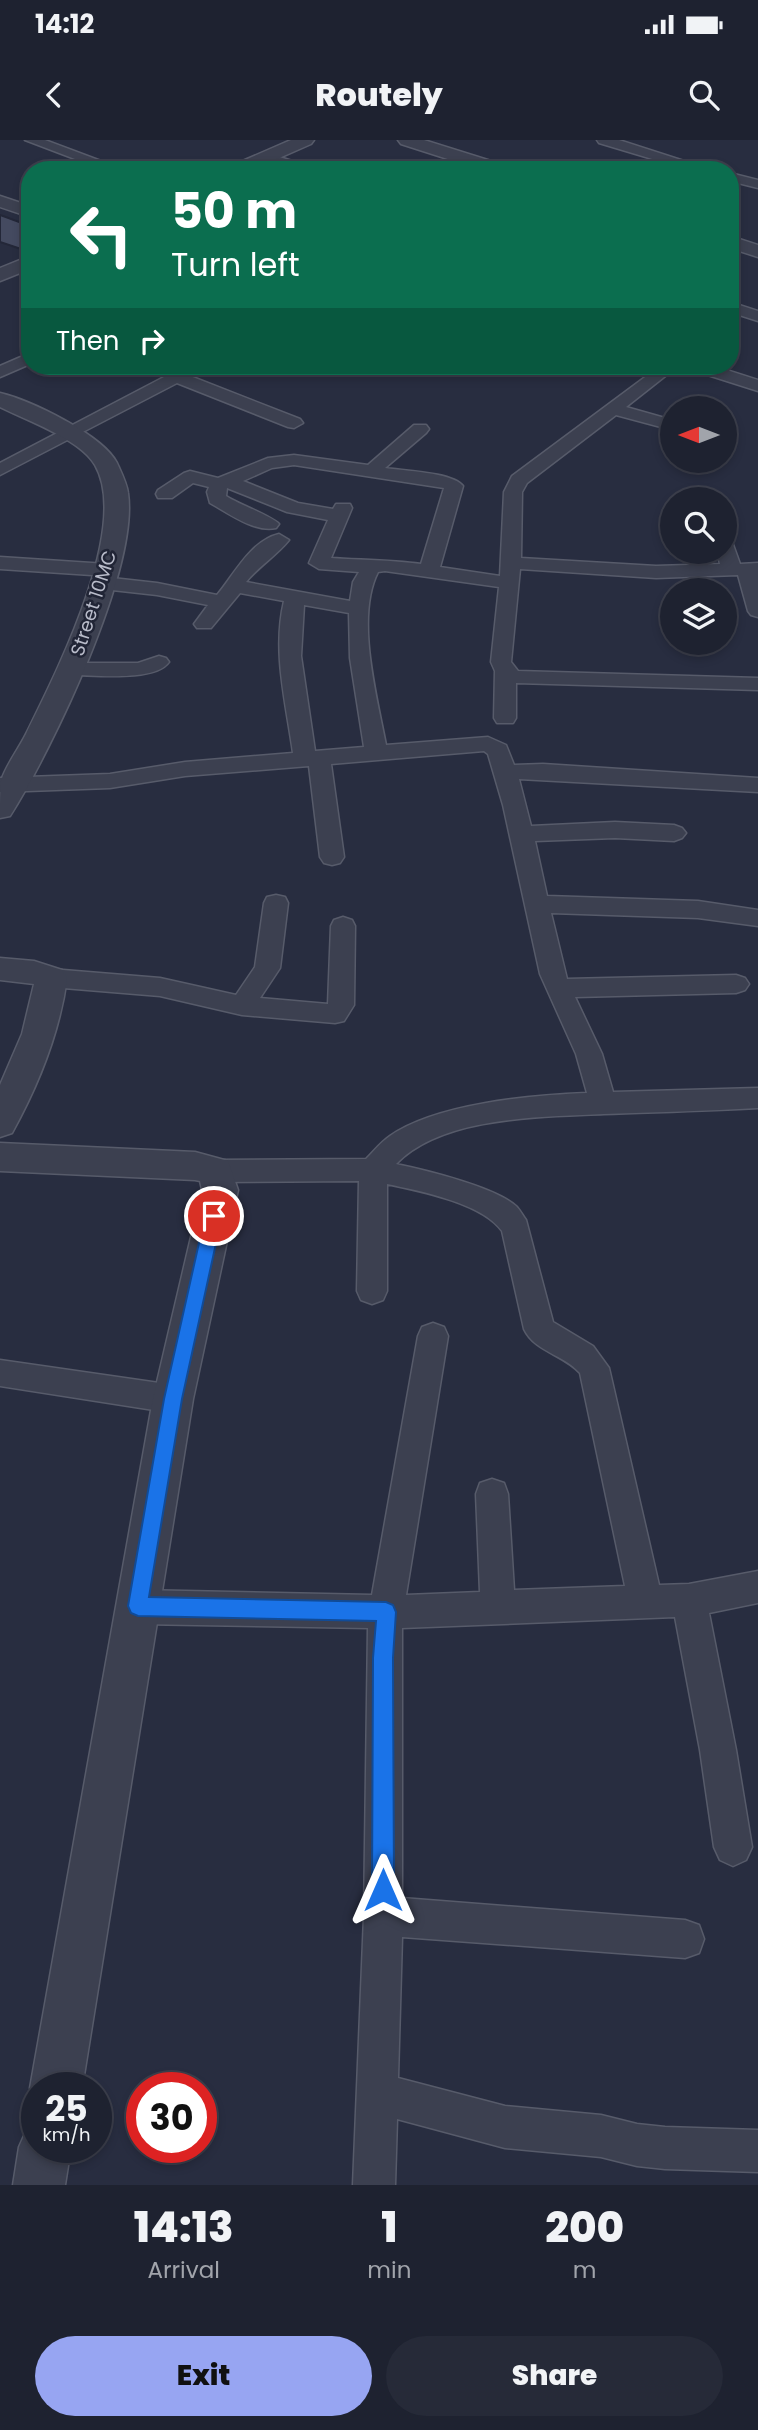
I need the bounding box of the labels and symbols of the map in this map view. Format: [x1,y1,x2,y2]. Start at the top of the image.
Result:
north arrow [660,396,737,472]
street label: Street 10MC [64,547,123,660]
pin [184,1186,244,1246]
position arrow [346,1853,420,1927]
speed limit sign: 30 [126,2072,217,2163]

